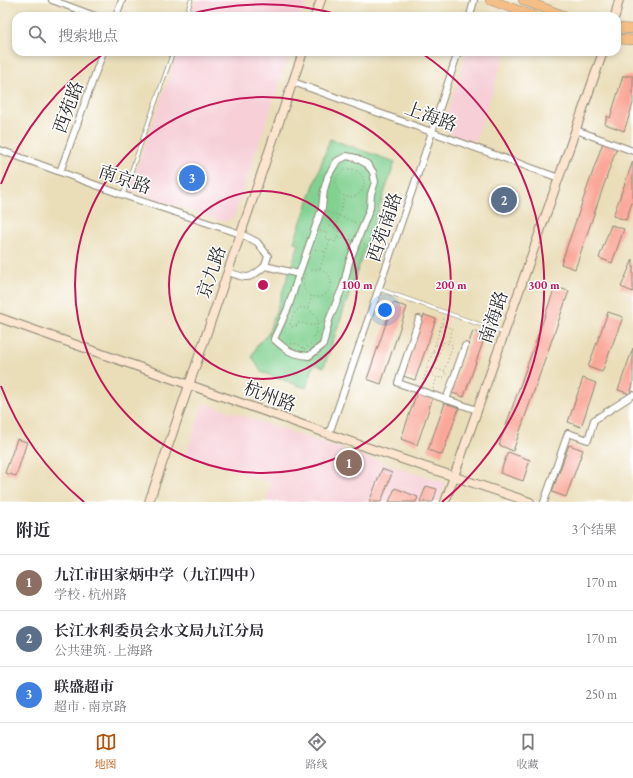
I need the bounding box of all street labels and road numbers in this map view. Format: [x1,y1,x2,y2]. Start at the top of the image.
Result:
street label: 西苑路 [48,78,88,136]
street label: 上海路 [402,96,460,136]
street label: 南京路 [96,159,154,199]
street label: 西苑南路 [361,189,407,265]
street label: 京九路 [191,243,231,301]
street label: 南海路 [473,288,513,346]
street label: 杭州路 [241,376,299,416]

